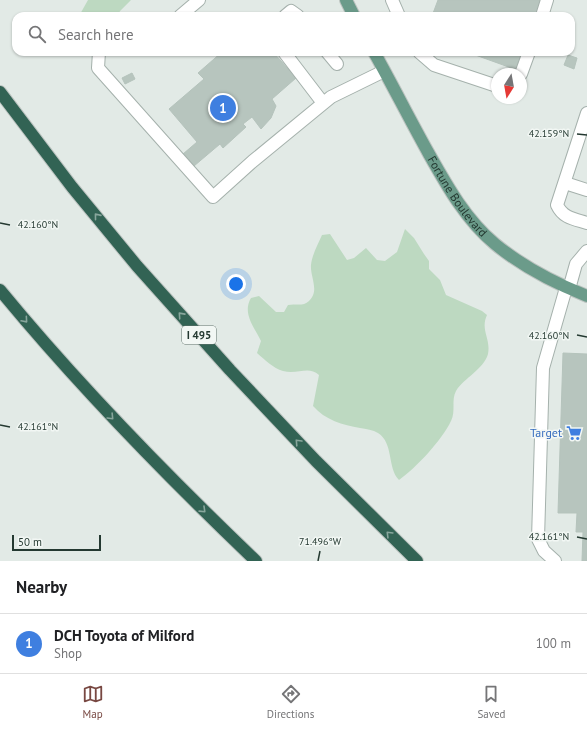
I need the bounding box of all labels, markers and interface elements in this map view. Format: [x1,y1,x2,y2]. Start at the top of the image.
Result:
search box [12,12,575,56]
icon: search [26,23,48,45]
text: Search here [58,25,134,44]
north arrow [491,68,527,104]
pin: 1 [210,93,236,123]
text: 42.159°N [529,127,569,140]
street label: Fortune Boulevard [425,153,491,240]
one-way arrow [94,214,101,221]
text: 42.160°N [18,218,58,231]
your location [226,274,246,294]
one-way arrow [179,312,186,320]
one-way arrow [20,315,27,322]
road number: I 495 [182,326,216,344]
text: 42.160°N [529,329,569,342]
one-way arrow [106,412,114,420]
text: 42.161°N [18,420,58,433]
supermarket icon: Target [565,424,583,442]
place label: Target [530,425,562,440]
one-way arrow [295,439,302,447]
one-way arrow [198,505,205,512]
text: 42.161°N [529,530,569,543]
one-way arrow [386,531,394,539]
scale bar [12,533,101,552]
text: 50 m [18,535,42,549]
text: 71.496°W [299,535,342,548]
text: Nearby [16,576,67,598]
text: DCH Toyota of Milford [54,626,194,645]
text: 1 [25,635,33,652]
text: 100 m [536,635,571,652]
text: Shop [54,645,82,662]
tab: Map [82,683,104,721]
tab: Directions [267,683,314,721]
tab: Saved [477,683,505,721]

